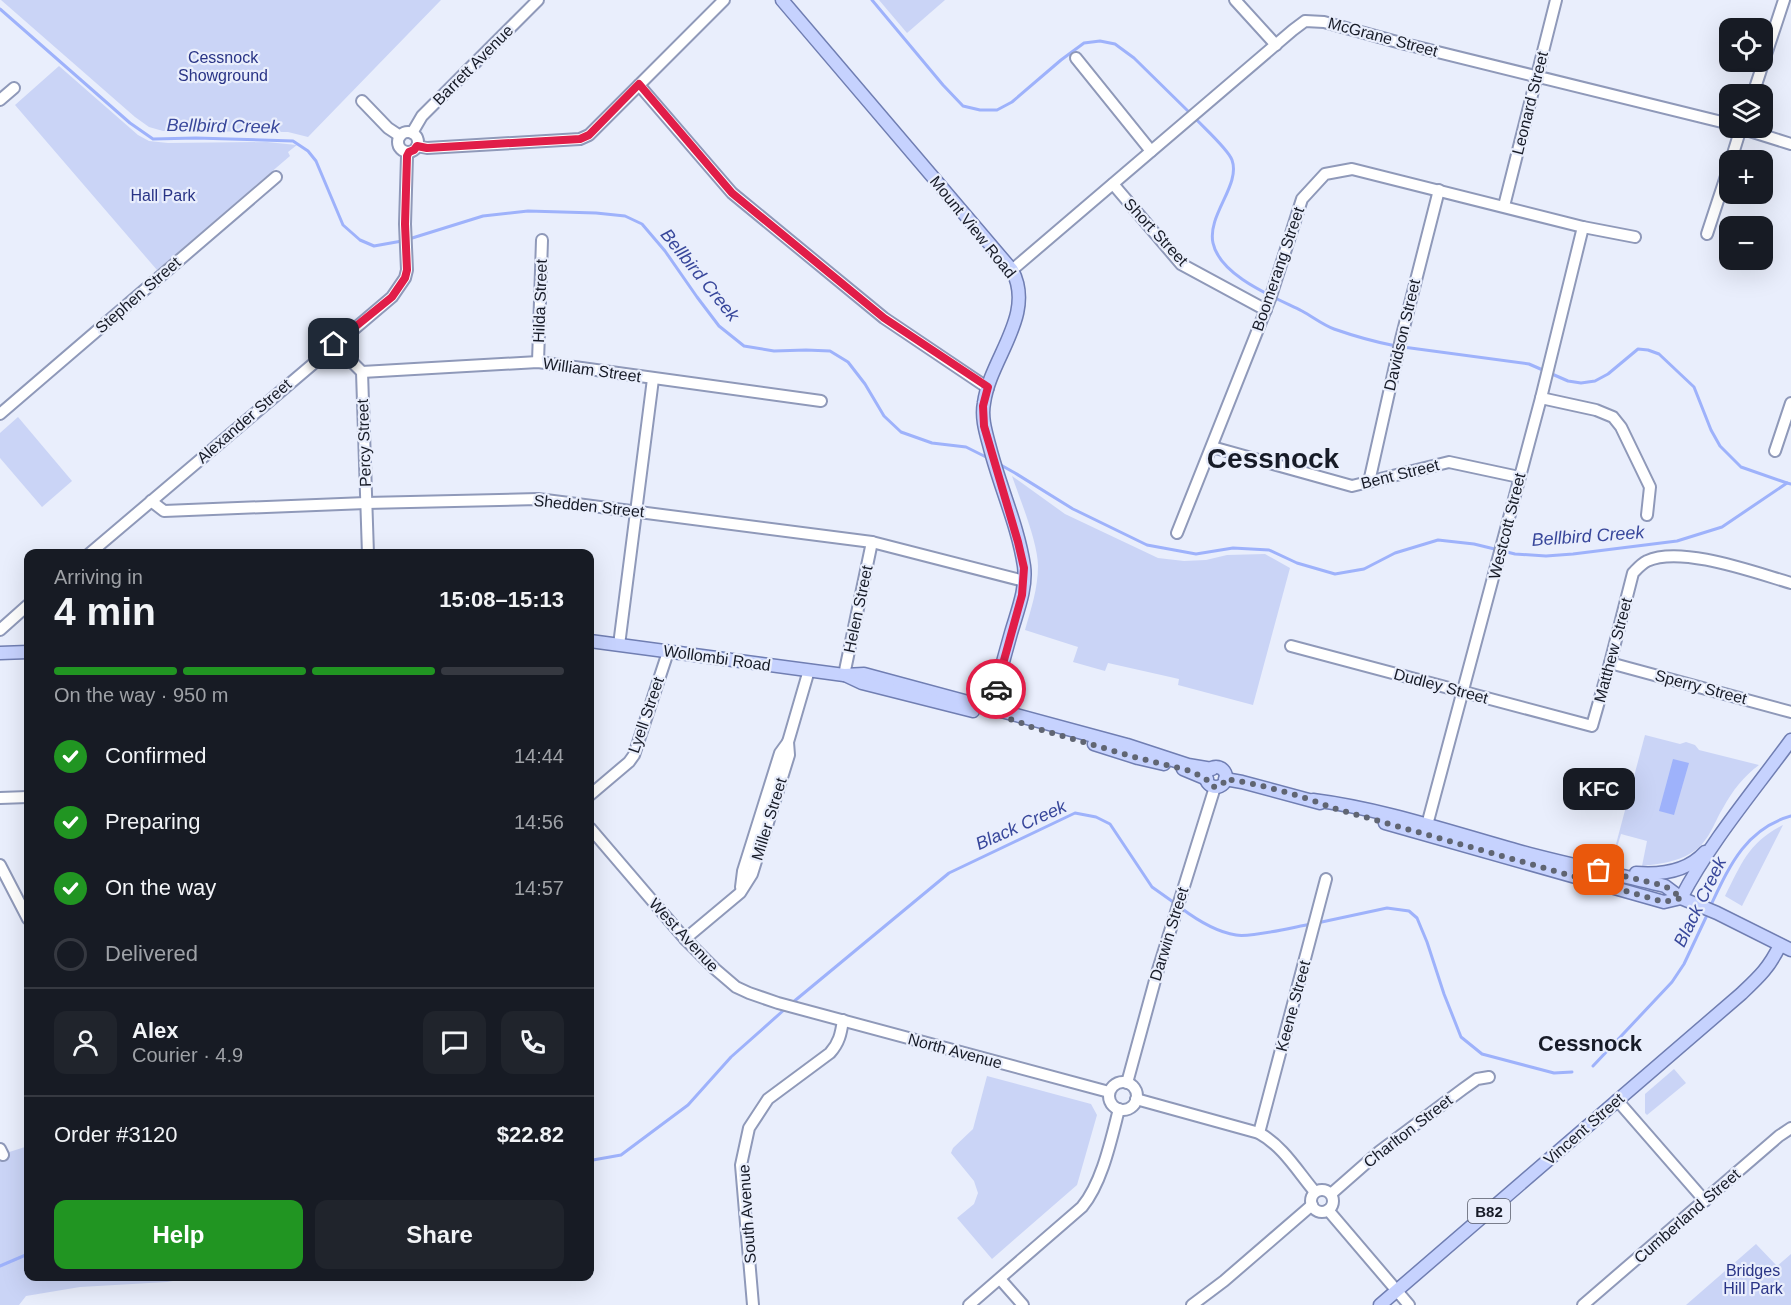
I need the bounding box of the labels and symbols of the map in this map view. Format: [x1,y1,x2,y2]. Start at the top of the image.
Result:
street label: McGrane Street [1326,14,1440,60]
street label: Barrett Avenue [430,22,516,108]
park label: Cessnock Showground [178,49,268,84]
street label: Leonard Street [1509,49,1551,156]
water label: Bellbird Creek [166,115,281,137]
street label: Mount View Road [927,173,1019,281]
park label: Hall Park [131,187,196,204]
street label: Short Street [1121,195,1192,269]
street label: Boomerang Street [1249,204,1307,333]
water label: Bellbird Creek [657,225,744,326]
street label: Stephen Street [92,253,184,336]
street label: Hilda Street [530,258,550,343]
street label: Davidson Street [1381,277,1423,392]
pin [308,318,359,369]
street label: William Street [542,355,643,385]
street label: Alexander Street [193,375,295,467]
street label: Percy Street [354,398,374,487]
district label: Cessnock [1207,443,1340,474]
street label: Bent Street [1359,456,1441,492]
street label: Westcott Street [1486,470,1529,581]
street label: Shedden Street [533,492,646,520]
water label: Bellbird Creek [1531,522,1646,550]
street label: Helen Street [840,563,876,654]
street label: Matthew Street [1591,595,1635,704]
street label: Wollombi Road [662,642,772,674]
courier [966,659,1026,719]
street label: Dudley Street [1392,665,1491,707]
street label: Sperry Street [1653,667,1749,708]
street label: Lyell Street [625,674,667,755]
callout: KFC [1563,768,1635,810]
street label: Miller Street [748,775,790,862]
water label: Black Creek [973,796,1070,854]
pin [1573,844,1624,895]
water label: Black Creek [1670,853,1731,950]
street label: Darwin Street [1147,885,1191,983]
street label: West Avenue [646,895,722,975]
street label: Keene Street [1273,958,1313,1053]
street label: North Avenue [906,1030,1004,1072]
district label: Cessnock [1538,1031,1643,1056]
street label: Vincent Street [1541,1089,1628,1168]
street label: Charlton Street [1360,1091,1456,1171]
street label: South Avenue [735,1164,759,1264]
street label: Cumberland Street [1631,1165,1744,1266]
road number: B82 [1468,1199,1510,1223]
park label: Bridges Hill Park [1723,1262,1784,1297]

